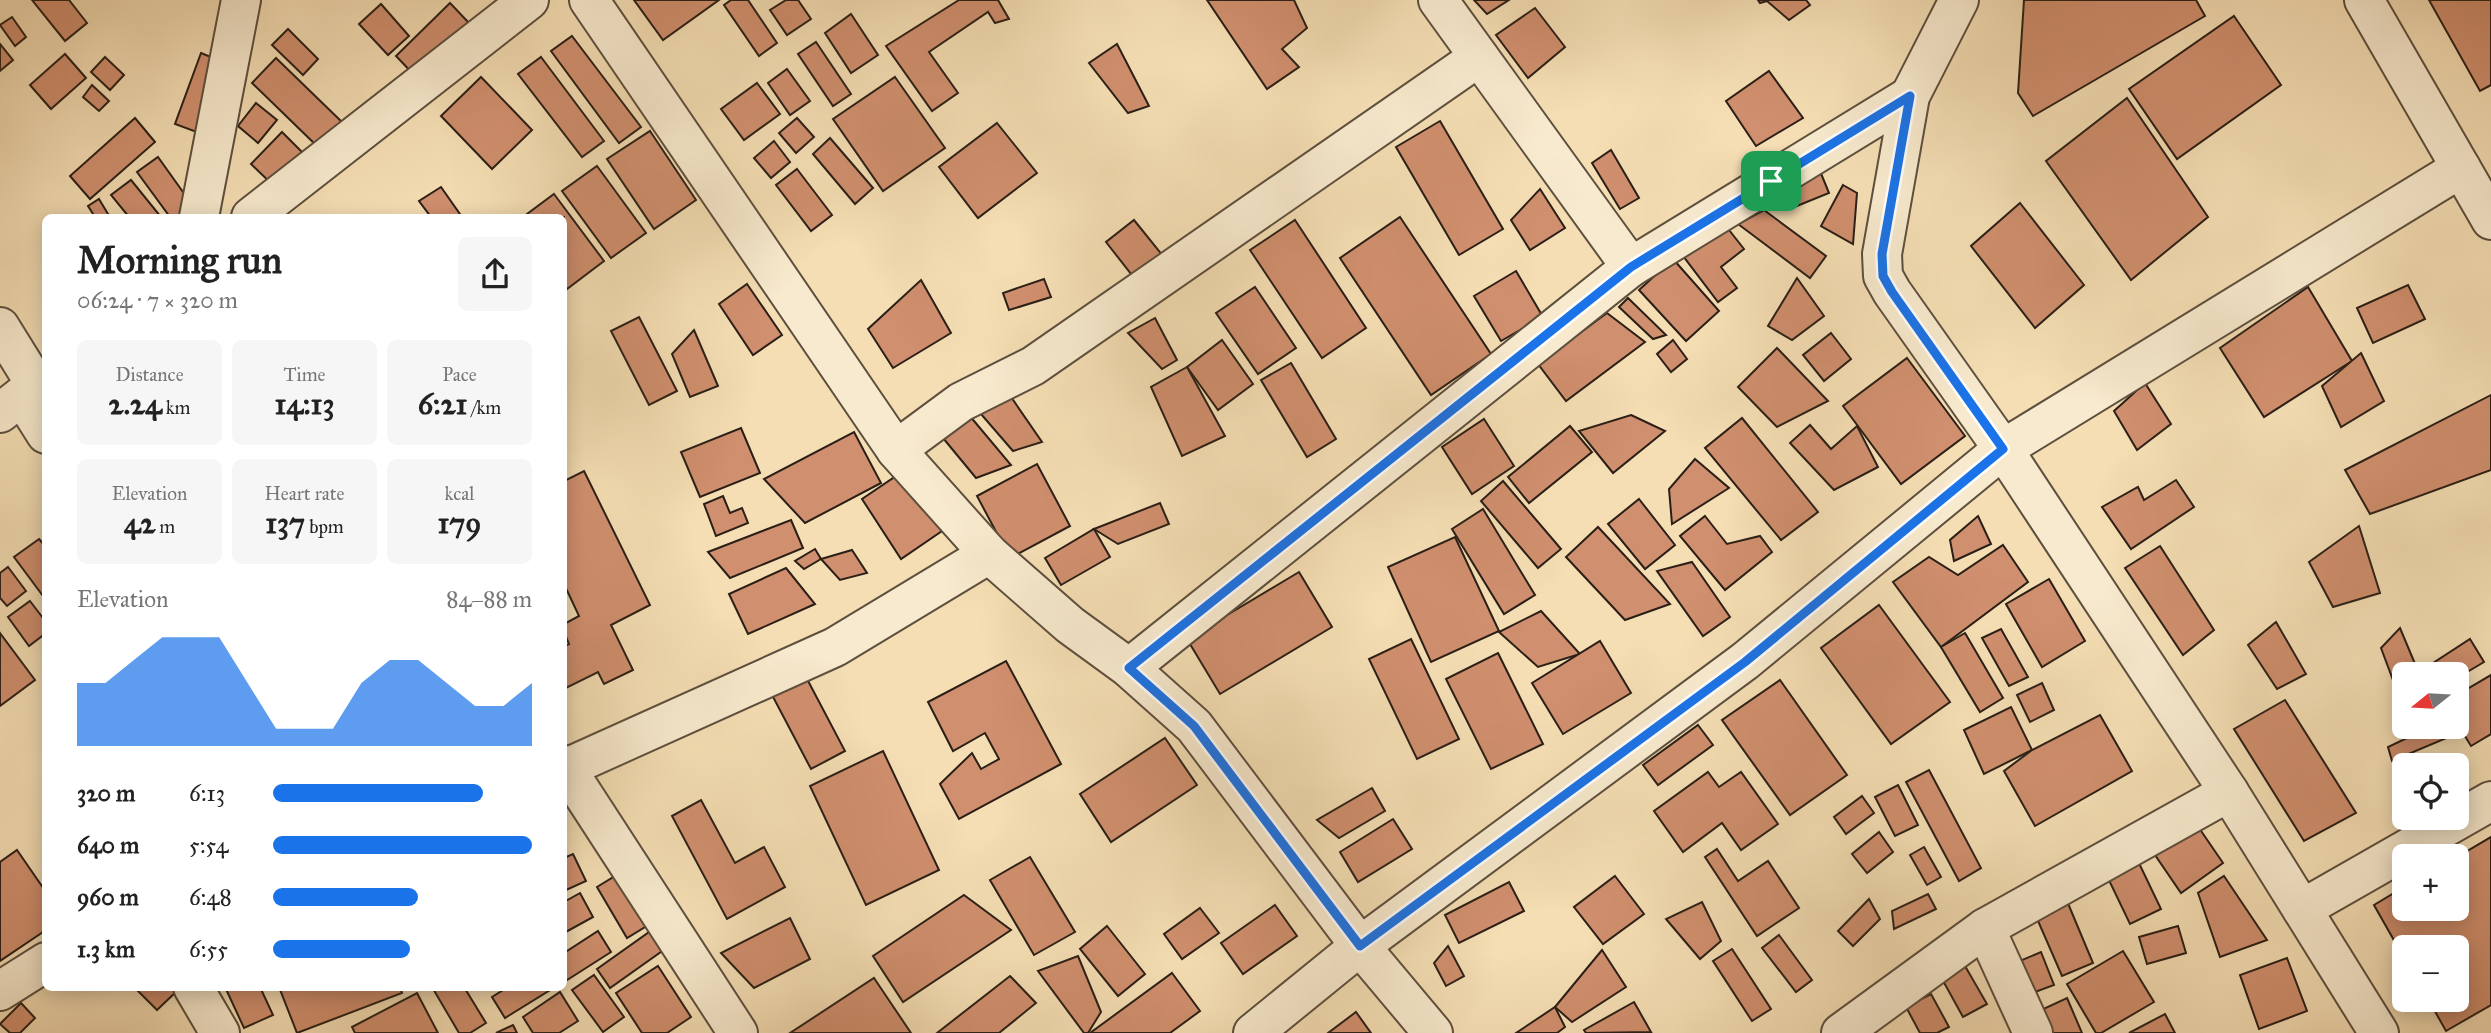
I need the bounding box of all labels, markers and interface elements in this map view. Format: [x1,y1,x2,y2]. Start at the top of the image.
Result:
pin [1741,151,1801,211]
icon: arrive [1752,162,1790,200]
text: Morning run [77,237,282,283]
button: share [458,237,532,311]
text: 06:24 · 7 × 320 m [77,286,238,314]
text: Distance [115,363,184,386]
text: Time [283,363,326,386]
text: Pace [442,363,477,386]
text: 2.24 [108,386,162,422]
text: 14:13 [275,386,334,422]
text: 6:21 [418,386,467,422]
text: km [162,396,191,419]
text: /km [467,396,501,419]
text: Elevation [112,482,187,505]
text: Heart rate [265,482,344,505]
text: kcal [445,482,474,505]
text: 42 [124,505,155,541]
text: 137 [265,505,305,541]
text: 179 [438,505,481,541]
text: m [155,515,175,538]
text: bpm [305,515,344,538]
text: Elevation [77,585,168,613]
text: 84–88 m [446,585,532,613]
north arrow [2392,662,2469,738]
map controls [2392,662,2469,1012]
button: locate [2392,753,2469,830]
text: 320 m [77,779,135,807]
text: 6:13 [189,779,225,807]
text: 640 m [77,831,139,859]
text: 5:54 [189,831,228,859]
button: + [2392,844,2469,921]
text: 960 m [77,883,139,911]
text: 6:48 [189,883,232,911]
text: 1.3 km [77,935,135,963]
text: 6:55 [189,935,228,963]
button: − [2392,935,2469,1012]

